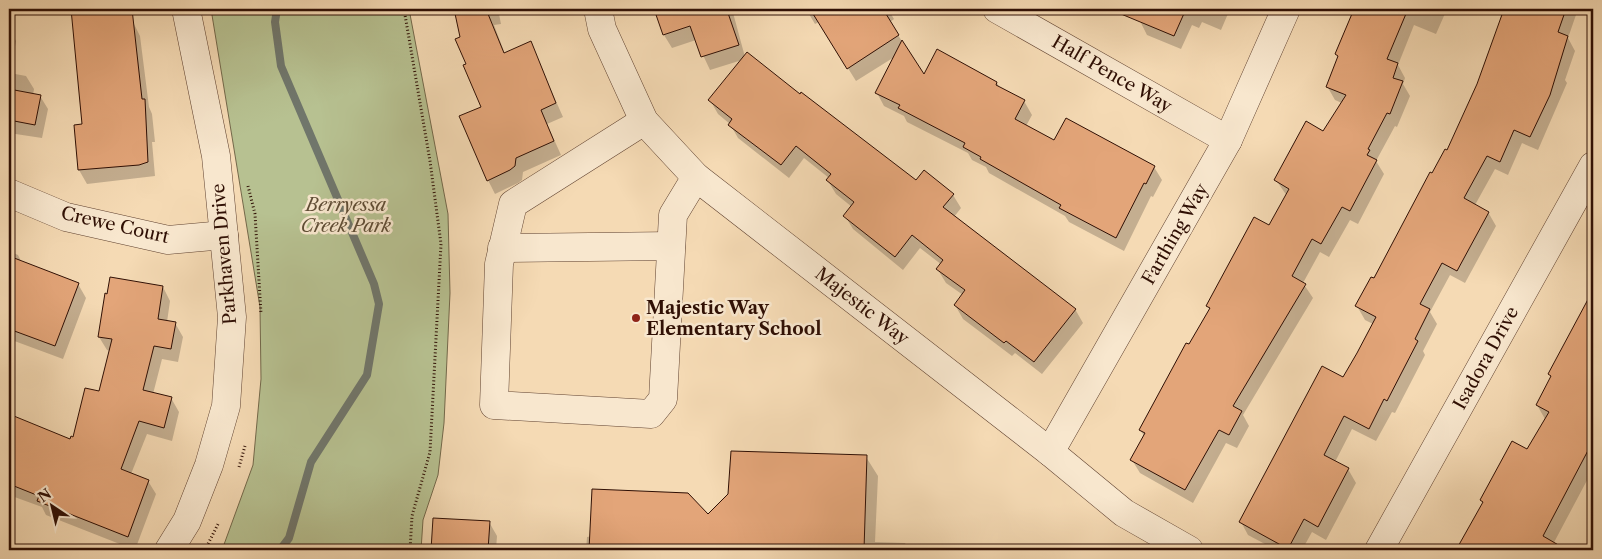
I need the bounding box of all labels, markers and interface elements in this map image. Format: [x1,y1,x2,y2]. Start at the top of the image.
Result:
street label: Half Pence Way [1048,31,1177,118]
street label: Farthing Way [1137,179,1213,289]
street label: Parkhaven Drive [207,183,241,325]
park label: Berryessa Creek Park [301,194,392,237]
street label: Crewe Court [59,202,172,248]
street label: Majestic Way [811,263,914,350]
place label: Majestic Way Elementary School [646,297,822,340]
street label: Isadora Drive [1449,303,1523,413]
marker: Majestic Way Elementary School [630,312,642,324]
north arrow [28,482,78,532]
text: N [34,484,55,506]

